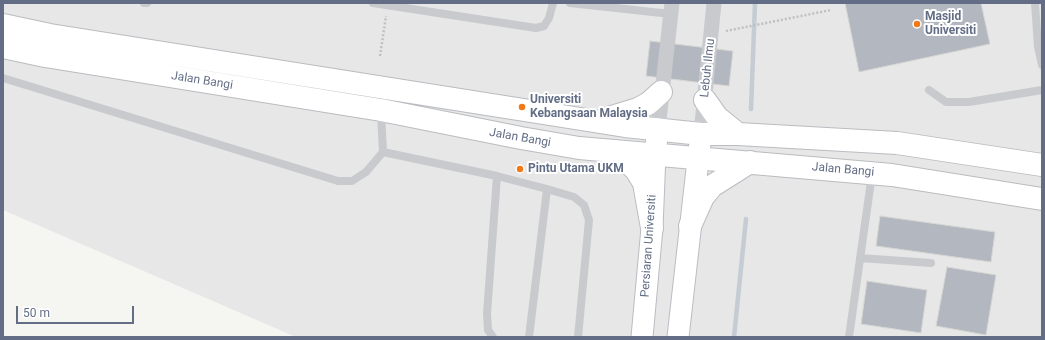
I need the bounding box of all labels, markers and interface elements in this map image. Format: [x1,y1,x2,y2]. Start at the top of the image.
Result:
place label: Masjid Universiti [925,10,976,38]
marker: Masjid Universiti [912,19,922,29]
street label: Lebuh Ilmu [698,38,718,98]
street label: Jalan Bangi [170,69,234,93]
place label: Universiti Kebangsaan Malaysia [530,93,648,121]
marker: Universiti Kebangsaan Malaysia [517,102,527,112]
street label: Jalan Bangi [488,125,552,151]
street label: Jalan Bangi [811,160,875,180]
place label: Pintu Utama UKM [528,162,624,176]
marker: Pintu Utama UKM [515,164,525,174]
street label: Persiaran Universiti [638,194,660,298]
scale bar [18,298,136,324]
text: 50 m [23,306,50,320]

